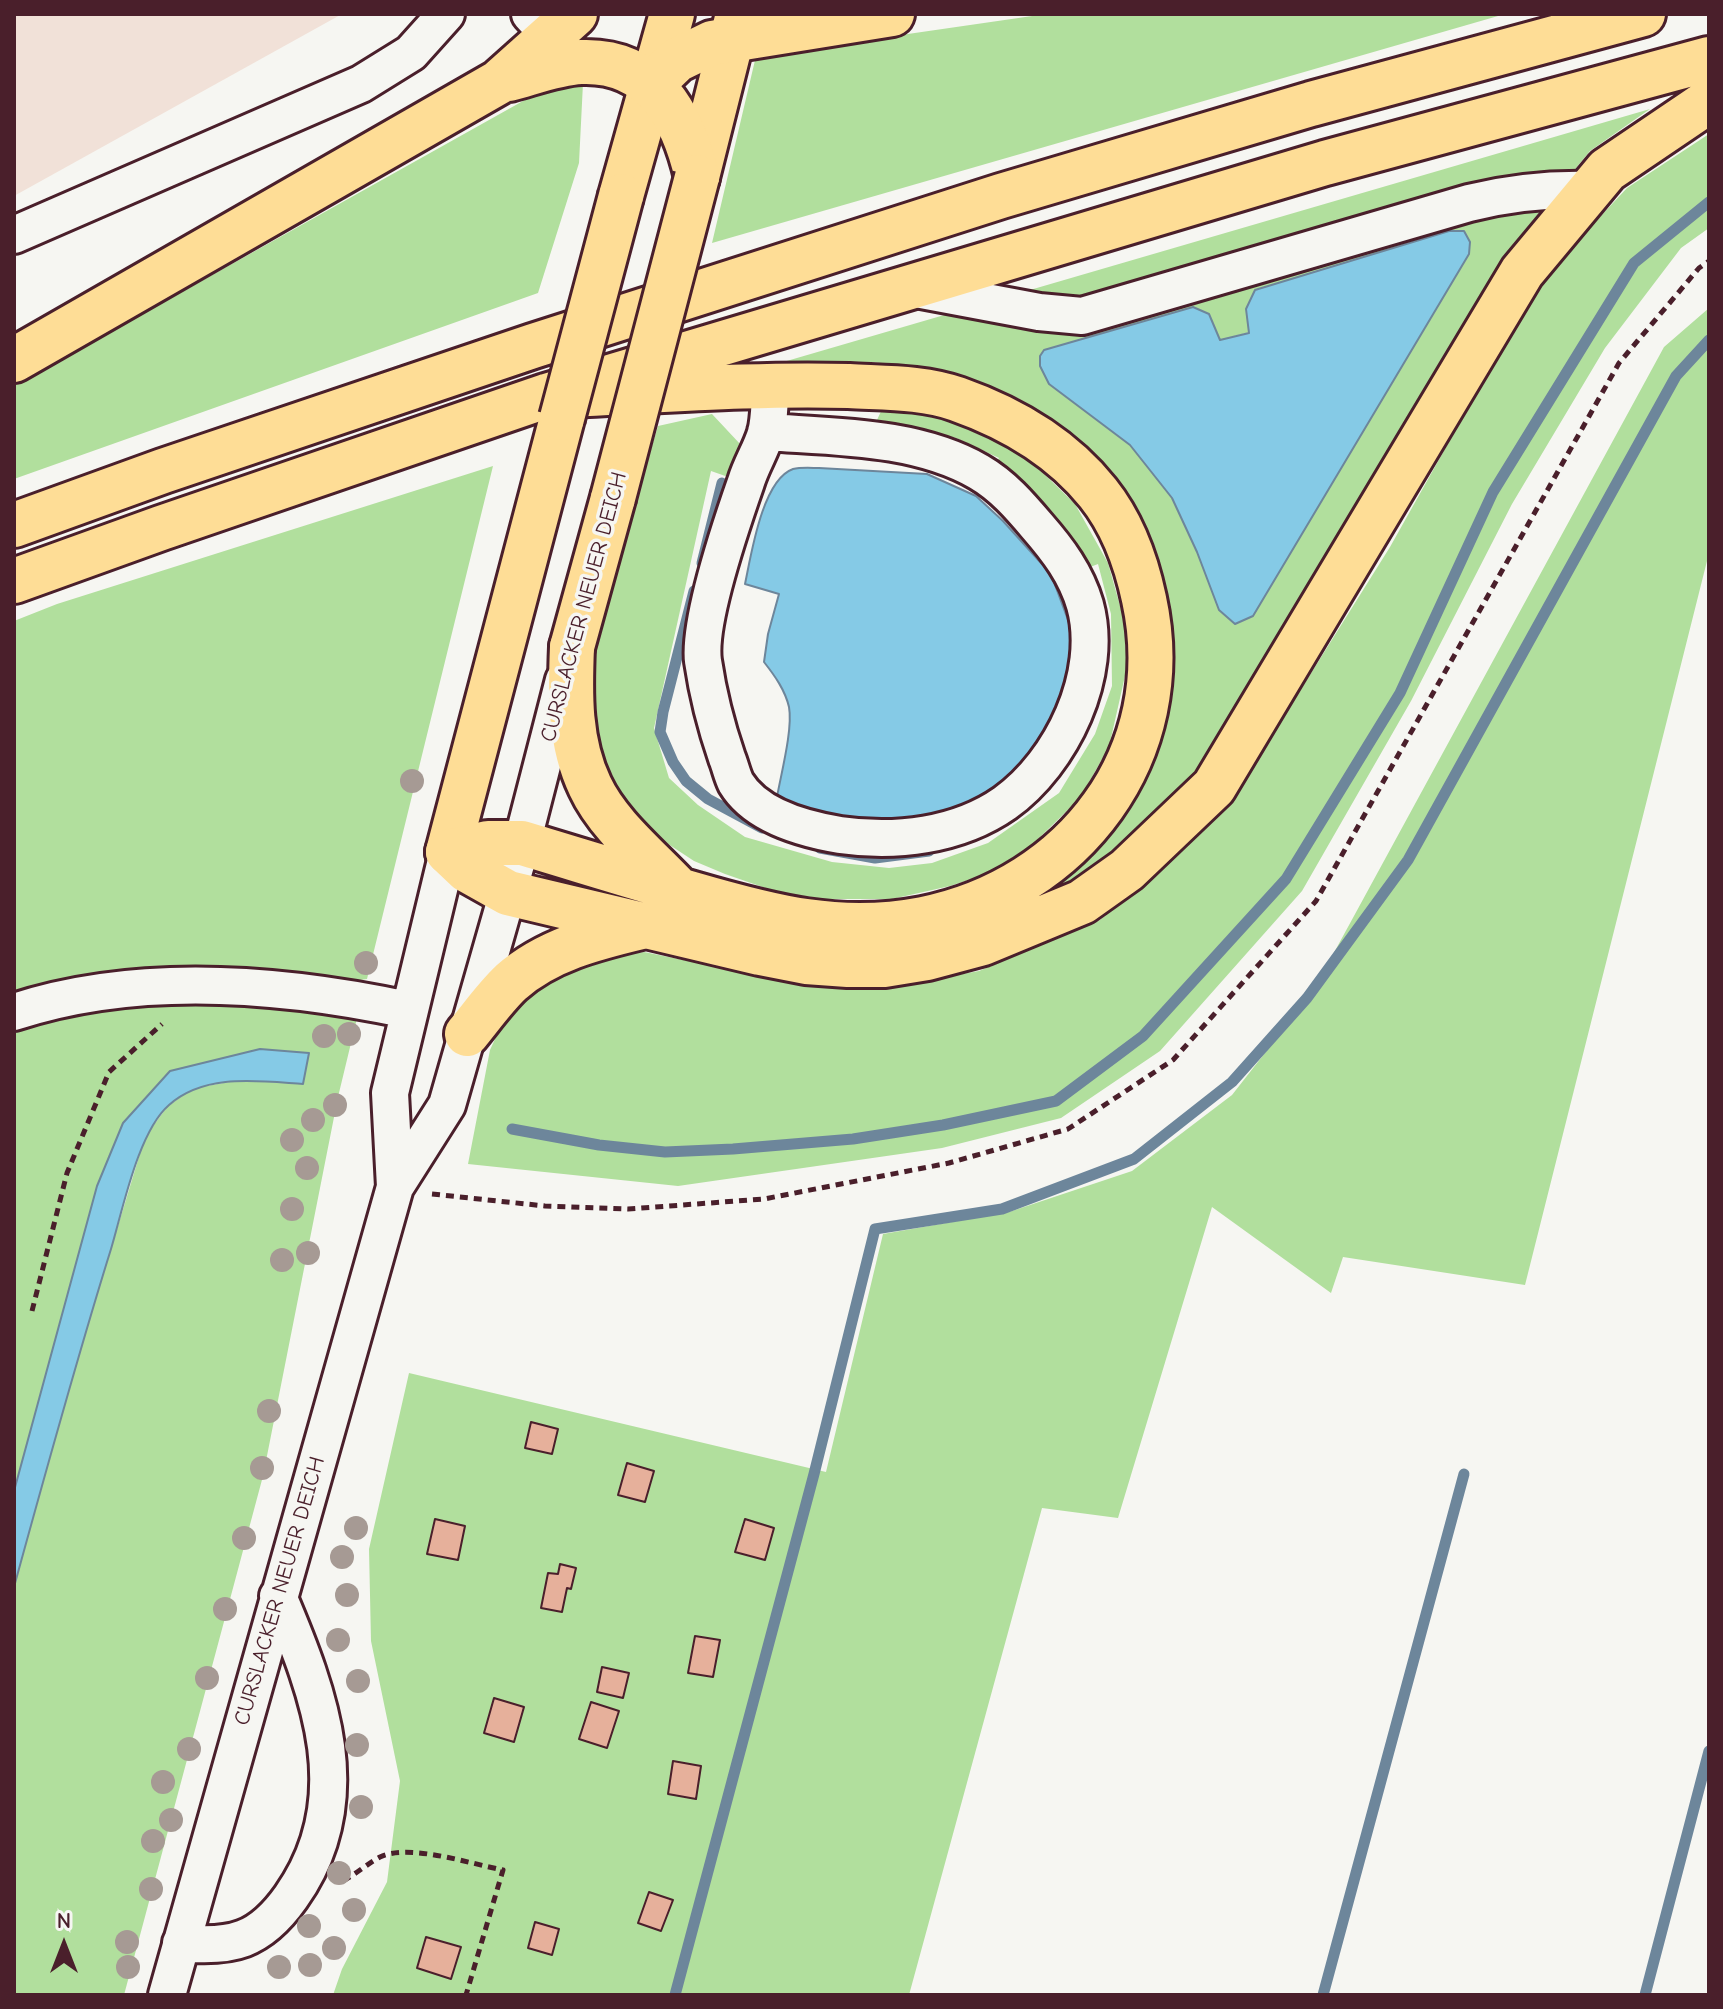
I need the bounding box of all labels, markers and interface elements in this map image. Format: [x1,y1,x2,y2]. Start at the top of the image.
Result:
street label: CURSLACKER NEUER DEICH [535,469,633,745]
street label: CURSLACKER NEUER DEICH [229,1454,331,1728]
north arrow [24,1905,104,1985]
text: N [57,1908,71,1934]

